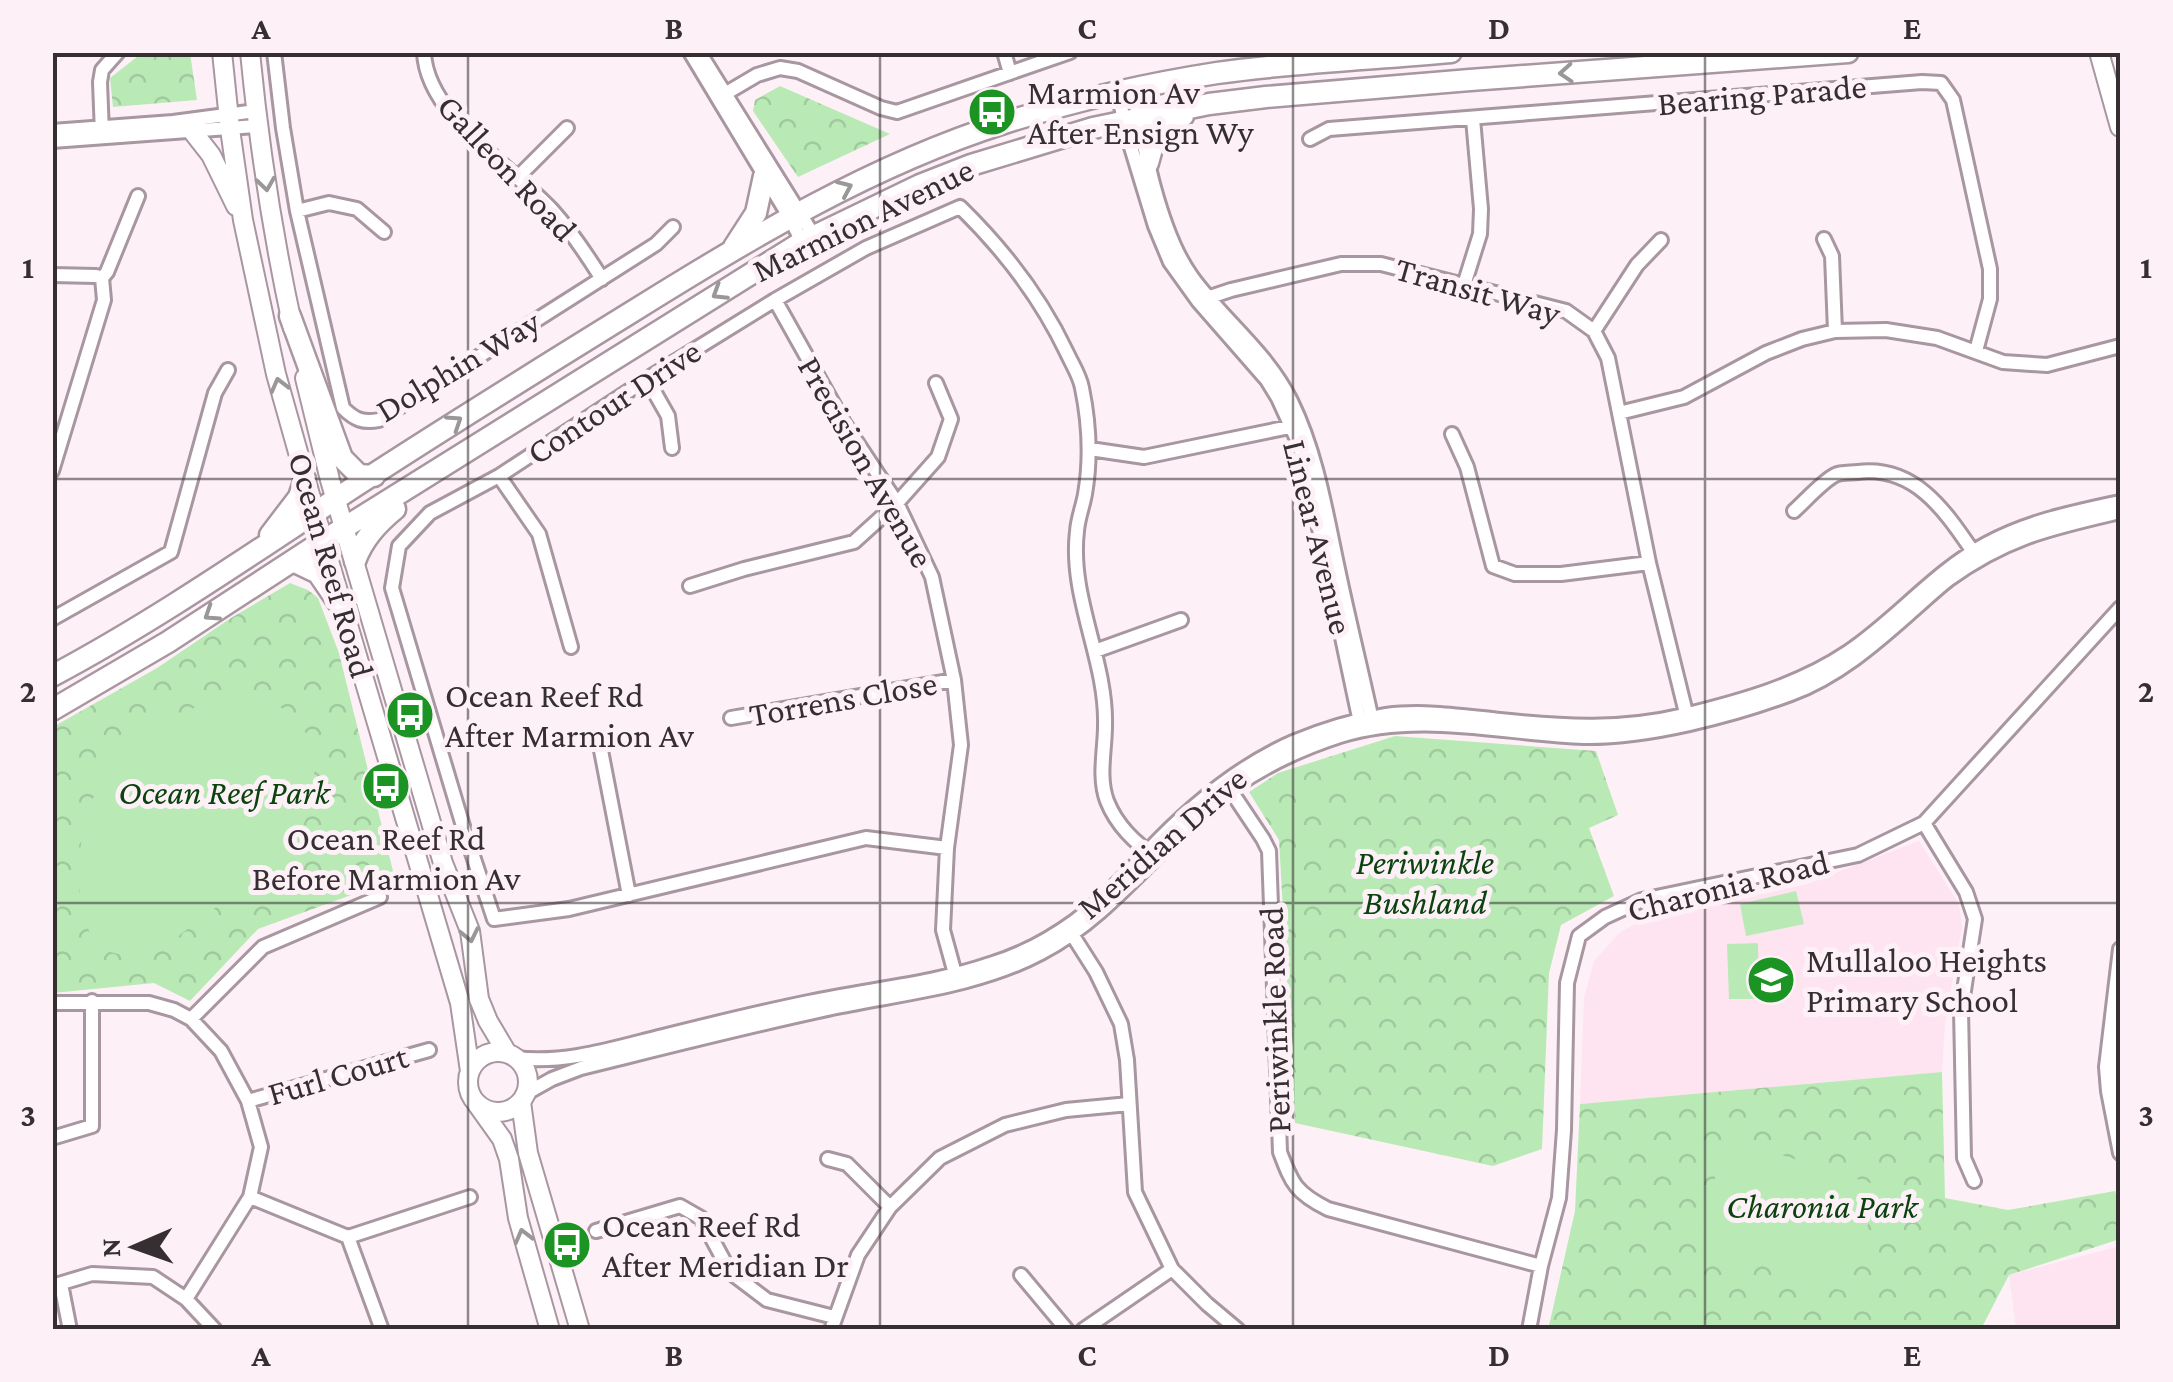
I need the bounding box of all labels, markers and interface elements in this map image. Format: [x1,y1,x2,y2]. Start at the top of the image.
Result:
text: A [250,10,271,46]
text: B [665,10,683,46]
text: C [1077,10,1097,46]
text: D [1488,10,1510,46]
text: E [1903,10,1921,46]
one-way arrow [1557,62,1573,83]
street label: Bearing Parade [1656,66,1868,124]
place label: Marmion Av After Ensign Wy [1027,73,1255,152]
bus stop icon: Marmion Av After Ensign Wy [966,86,1018,138]
street label: Galleon Road [429,87,585,249]
street label: Marmion Avenue [746,150,980,290]
one-way arrow [255,176,276,192]
one-way arrow [835,180,853,200]
text: 1 [22,249,34,285]
street label: Transit Way [1391,249,1566,333]
text: 1 [2140,249,2152,285]
one-way arrow [712,281,730,300]
street label: Dolphin Way [369,301,548,430]
street label: Contour Drive [520,331,708,473]
street label: Precision Avenue [790,350,942,574]
one-way arrow [270,377,291,394]
one-way arrow [445,415,463,434]
street label: Linear Avenue [1275,436,1361,638]
street label: Ocean Reef Road [280,448,382,682]
one-way arrow [204,602,222,621]
street label: Torrens Close [746,663,940,735]
text: 2 [20,673,36,709]
text: 2 [2138,673,2154,709]
place label: Ocean Reef Rd After Marmion Av [445,676,695,755]
bus stop icon: Ocean Reef Rd After Marmion Av [384,689,436,741]
street label: Meridian Drive [1069,759,1255,927]
bus stop icon: Ocean Reef Rd Before Marmion Av [360,760,412,812]
park label: Ocean Reef Park [118,773,331,812]
place label: Ocean Reef Rd Before Marmion Av [252,819,521,898]
street label: Charonia Road [1623,842,1833,930]
park label: Periwinkle Bushland [1356,843,1494,922]
street label: Periwinkle Road [1252,906,1298,1134]
one-way arrow [459,927,480,944]
place label: Mullaloo Heights Primary School [1806,941,2047,1020]
school or university icon: Mullaloo Heights Primary School [1745,954,1797,1006]
street label: Furl Court [264,1036,413,1114]
text: 3 [20,1097,36,1133]
text: 3 [2138,1097,2154,1133]
park label: Charonia Park [1726,1187,1919,1226]
north arrow [85,1197,185,1297]
place label: Ocean Reef Rd After Meridian Dr [602,1206,849,1285]
bus stop icon: Ocean Reef Rd After Meridian Dr [541,1219,593,1271]
one-way arrow [513,1228,534,1245]
text: N [95,1238,126,1258]
text: A [250,1337,271,1373]
text: B [665,1337,683,1373]
text: C [1077,1337,1097,1373]
text: D [1488,1337,1510,1373]
text: E [1903,1337,1921,1373]

